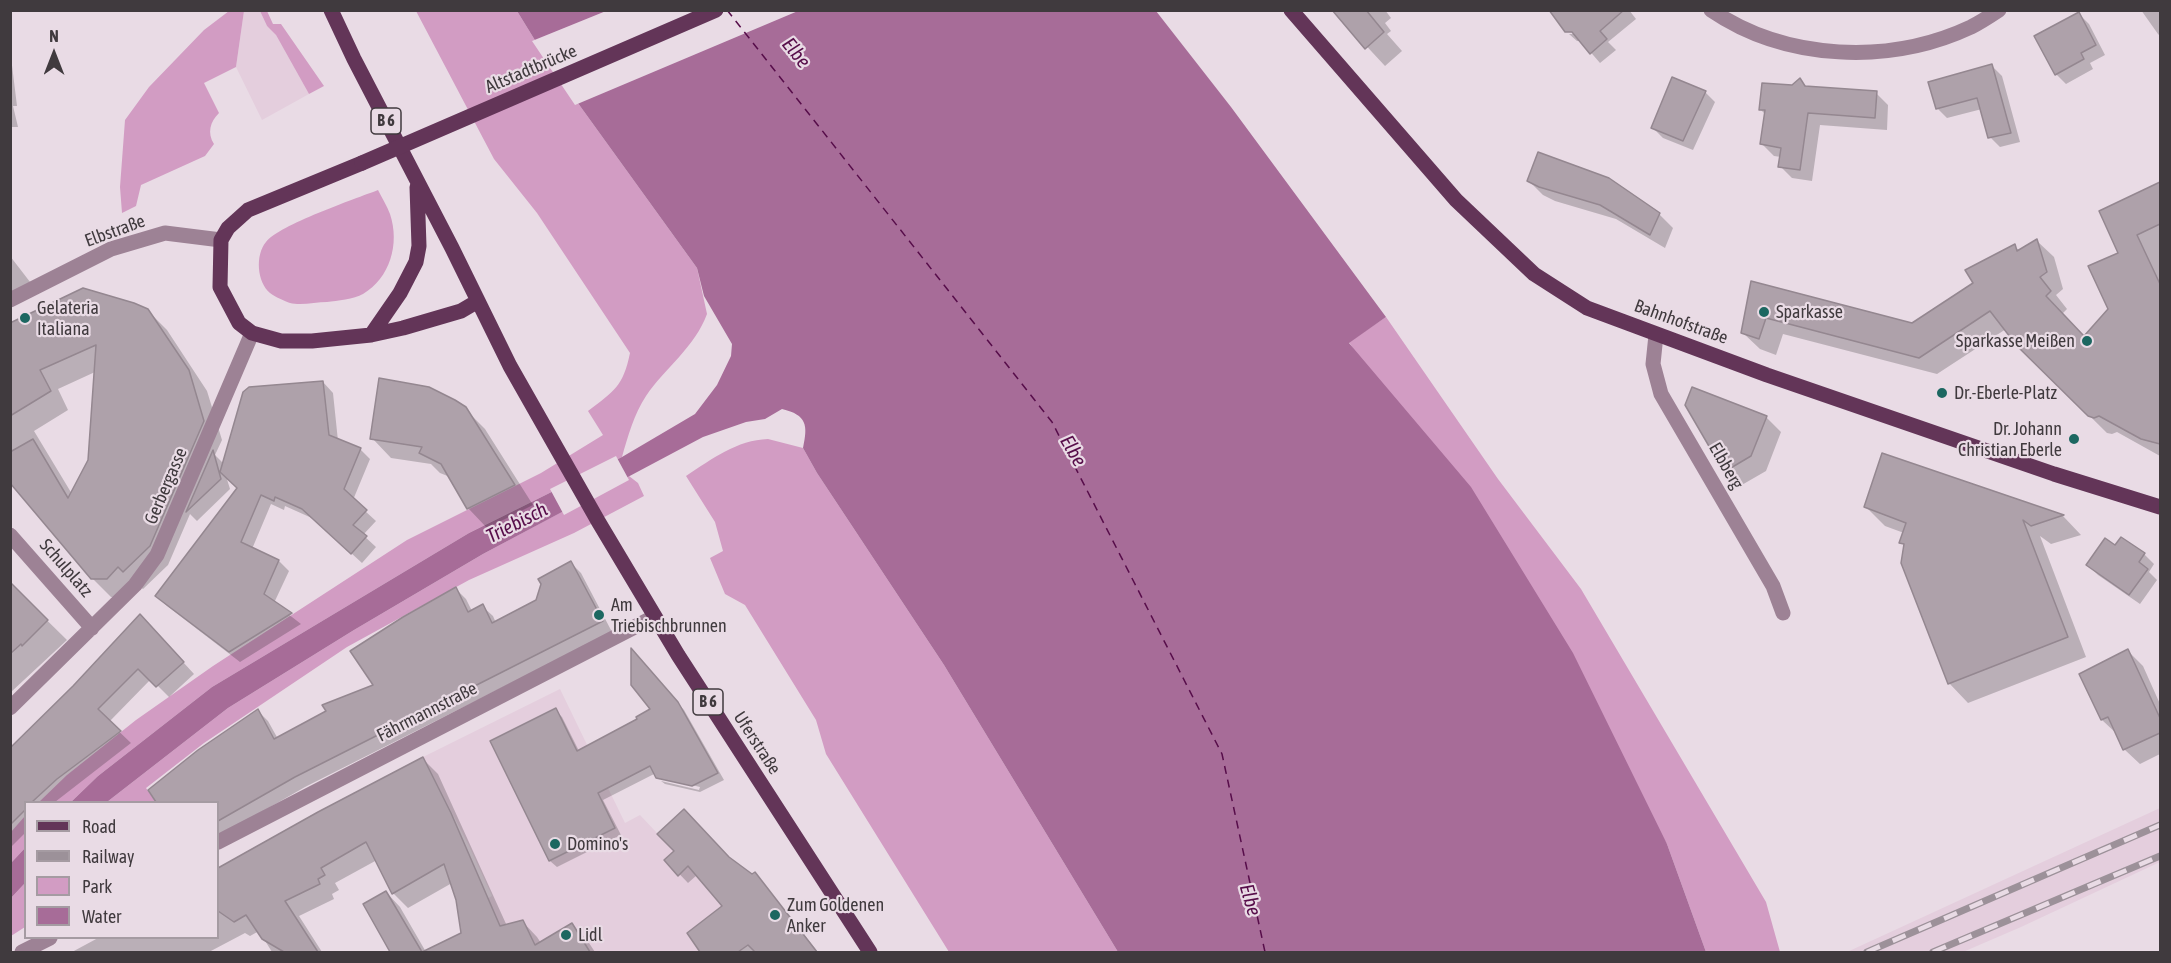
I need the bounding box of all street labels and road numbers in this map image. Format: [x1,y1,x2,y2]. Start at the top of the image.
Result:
street label: Altstadtbrücke [482,40,580,98]
road number: B 6 [371,108,401,134]
street label: Elbstraße [82,210,148,252]
street label: Bahnhofstraße [1631,295,1731,349]
street label: Elbberg [1704,439,1748,493]
street label: Gerbergasse [140,444,192,528]
street label: Schulplatz [35,535,97,601]
street label: Fährmannstraße [373,678,481,746]
road number: B 6 [693,689,723,715]
street label: Uferstraße [729,708,785,778]

